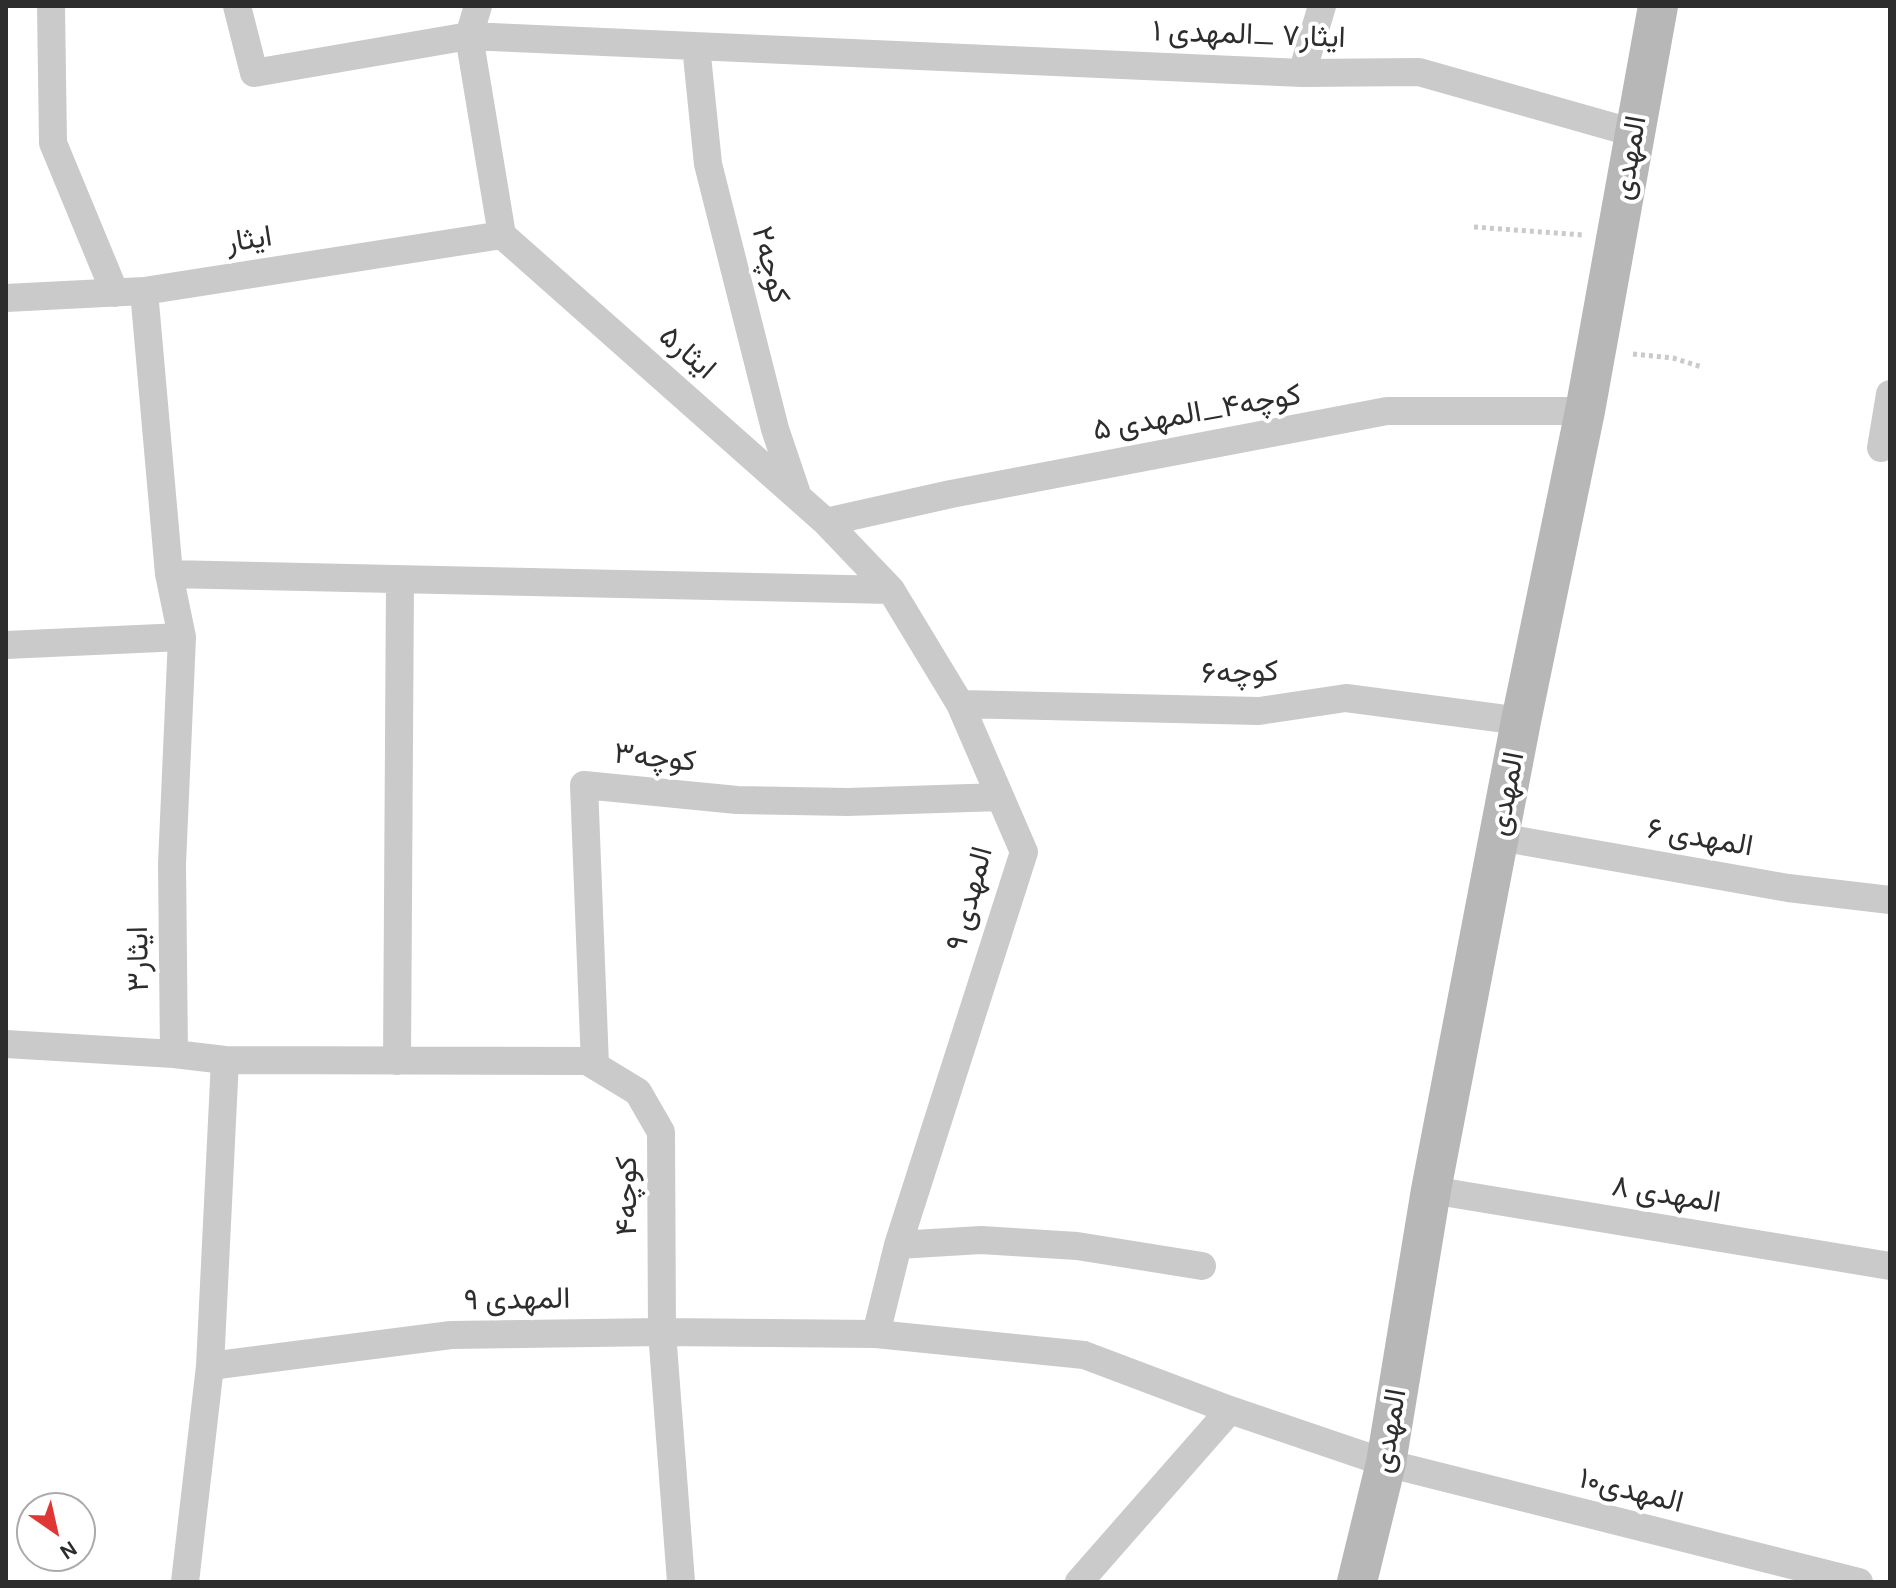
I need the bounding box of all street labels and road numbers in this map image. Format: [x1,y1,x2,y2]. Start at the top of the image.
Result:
street label: ایثار۷ _المهدی ۱ [1152,14,1346,56]
street label: المهدی [1605,113,1655,203]
street label: ایثار [224,219,274,261]
street label: کوچه۲ [743,223,797,307]
street label: ایثار۵ [651,319,723,387]
street label: کوچه۴_المهدی ۵ [1090,377,1304,449]
street label: کوچه۶ [1201,654,1279,692]
street label: کوچه۳ [612,736,698,780]
street label: المهدی [1481,749,1533,839]
street label: المهدی ۶ [1644,811,1756,865]
street label: المهدی ۹ [939,843,1001,955]
street label: ایثار۳ [120,926,158,992]
street label: کوچه۴ [609,1156,645,1236]
street label: المهدی ٨ [1609,1169,1723,1221]
street label: المهدی ۹ [463,1281,571,1319]
street label: المهدی [1365,1386,1415,1476]
street label: المهدی۱۰ [1575,1461,1687,1521]

